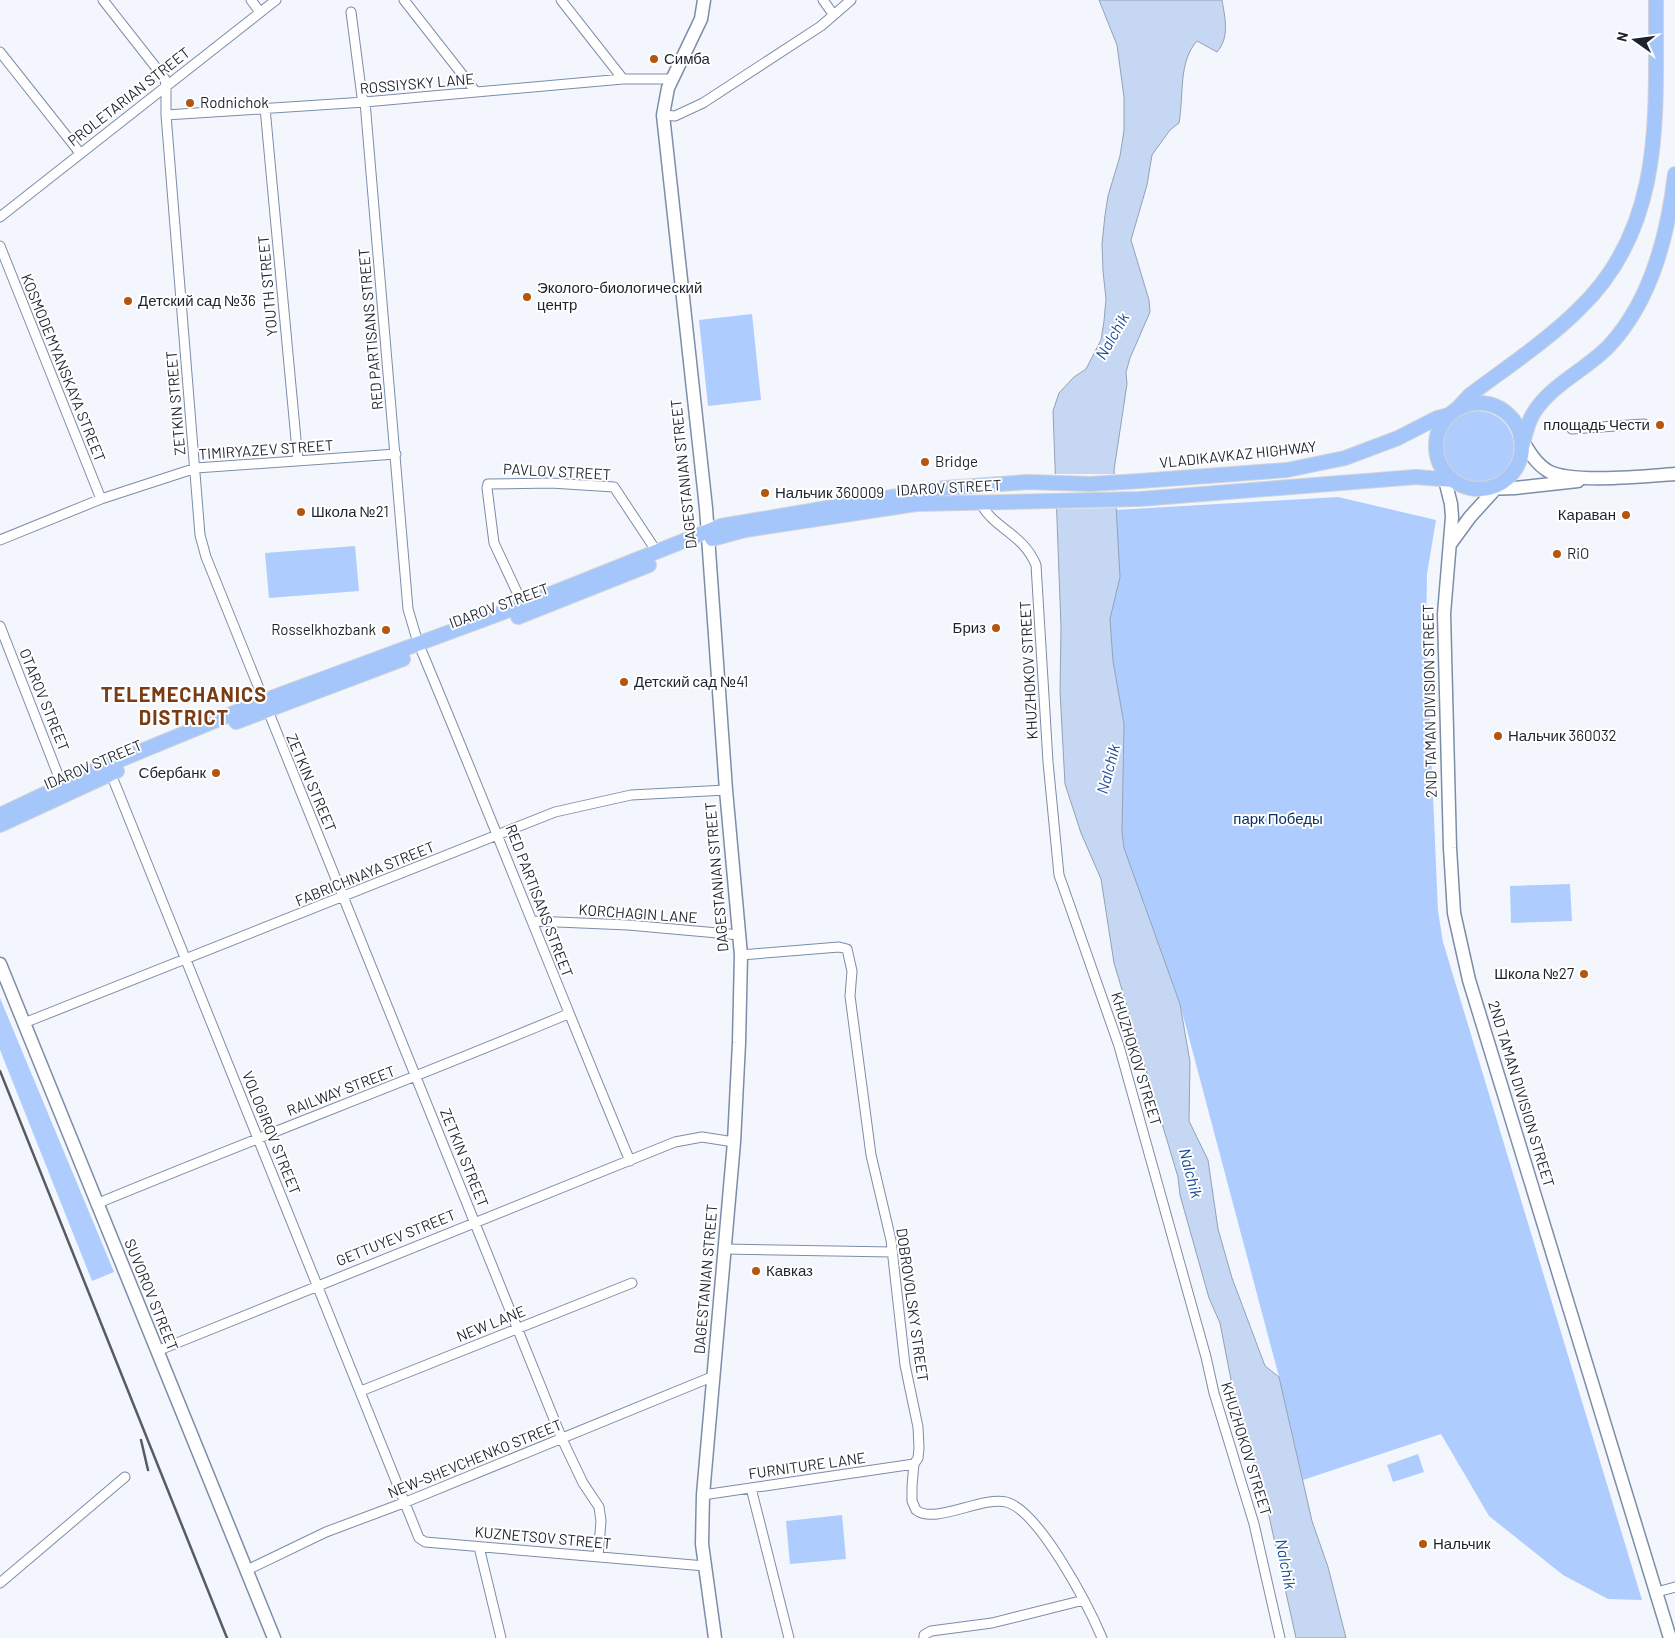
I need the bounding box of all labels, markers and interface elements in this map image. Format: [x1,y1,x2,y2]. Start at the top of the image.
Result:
north arrow [1610,15,1660,65]
text: N [1613,30,1631,43]
street label: PROLETARIAN STREET [64,43,193,149]
place label: Симба [664,49,711,67]
marker: Симба [648,53,660,65]
street label: ROSSIYSKY LANE [359,69,475,97]
place label: Rodnichok [200,93,269,111]
marker: Rodnichok [184,97,196,109]
street label: YOUTH STREET [254,235,280,337]
street label: RED PARTISANS STREET [354,247,386,411]
street label: KOSMODEMYANSKAYA STREET [18,271,110,464]
place label: Эколого-биологический центр [537,278,702,313]
place label: Детский сад №36 [138,291,256,309]
marker: Эколого-биологический центр [521,291,533,303]
marker: Детский сад №36 [122,295,134,307]
water label: Nalchik [1091,309,1133,362]
street label: ZETKIN STREET [161,350,189,456]
street label: DAGESTANIAN STREET [666,398,700,550]
place label: площадь Чести [1543,415,1650,433]
marker: площадь Чести [1654,419,1666,431]
street label: TIMIRYAZEV STREET [198,435,334,463]
street label: VLADIKAVKAZ HIGHWAY [1158,437,1317,471]
place label: Bridge [935,452,978,470]
marker: Bridge [919,456,931,468]
street label: PAVLOV STREET [503,459,612,483]
street label: IDAROV STREET [896,475,1002,499]
place label: Нальчик 360009 [775,483,884,501]
marker: Нальчик 360009 [759,487,771,499]
place label: Школа №21 [311,502,389,520]
place label: Караван [1558,505,1616,523]
marker: Школа №21 [295,506,307,518]
marker: Караван [1620,509,1632,521]
place label: RiO [1567,544,1589,562]
marker: RiO [1551,548,1563,560]
street label: IDAROV STREET [446,579,551,631]
street label: KHUZHOKOV STREET [1015,600,1041,740]
street label: 2ND TAMAN DIVISION STREET [1418,604,1440,798]
place label: Бриз [953,618,986,636]
place label: Rosselkhozbank [271,620,376,638]
marker: Бриз [990,622,1002,634]
marker: Rosselkhozbank [380,624,392,636]
street label: OTAROV STREET [16,646,74,754]
place label: Детский сад №41 [634,672,748,690]
marker: Детский сад №41 [618,676,630,688]
district label: TELEMECHANICS DISTRICT [101,682,267,729]
place label: Нальчик 360032 [1508,726,1617,744]
marker: Нальчик 360032 [1492,730,1504,742]
street label: ZETKIN STREET [283,731,341,834]
street label: IDAROV STREET [41,735,144,793]
water label: Nalchik [1092,742,1123,796]
place label: Сбербанк [139,763,206,781]
marker: Сбербанк [210,767,222,779]
street label: DAGESTANIAN STREET [700,801,732,953]
park label: парк Победы [1233,809,1323,827]
street label: RED PARTISANS STREET [502,822,577,980]
street label: FABRICHNAYA STREET [292,837,437,909]
street label: KORCHAGIN LANE [578,900,698,926]
place label: Школа №27 [1494,964,1574,982]
marker: Школа №27 [1578,968,1590,980]
street label: KHUZHOKOV STREET [1108,990,1166,1128]
street label: 2ND TAMAN DIVISION STREET [1485,998,1559,1189]
street label: RAILWAY STREET [284,1061,398,1119]
street label: VOLOGIROV STREET [239,1068,305,1197]
street label: ZETKIN STREET [437,1106,493,1210]
water label: Nalchik [1176,1146,1207,1200]
street label: DAGESTANIAN STREET [689,1203,721,1355]
street label: GETTUYEV STREET [333,1205,458,1269]
street label: DOBROVOLSKY STREET [893,1227,933,1383]
street label: SUVOROV STREET [121,1236,183,1353]
place label: Кавказ [766,1261,813,1279]
marker: Кавказ [750,1265,762,1277]
street label: NEW LANE [454,1301,528,1345]
street label: KHUZHOKOV STREET [1218,1380,1276,1518]
street label: NEW-SHEVCHENKO STREET [385,1415,564,1501]
street label: FURNITURE LANE [747,1448,867,1482]
street label: KUZNETSOV STREET [474,1522,612,1552]
place label: Нальчик [1433,1534,1491,1552]
water label: Nalchik [1272,1537,1301,1591]
marker: Нальчик [1417,1538,1429,1550]

